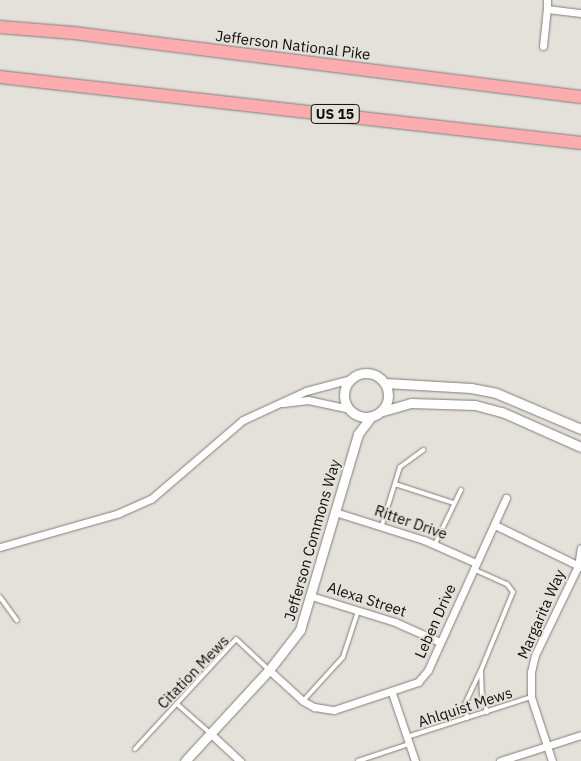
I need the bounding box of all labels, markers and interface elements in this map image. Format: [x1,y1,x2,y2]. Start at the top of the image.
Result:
street label: Jefferson National Pike [215,27,371,63]
road number: US 15 [310,102,360,126]
street label: Jefferson Commons Way [280,457,344,623]
street label: Ritter Drive [372,501,450,543]
street label: Margarita Way [513,567,569,661]
street label: Alexa Street [325,578,409,620]
street label: Leben Drive [411,581,459,661]
street label: Citation Mews [154,632,232,712]
street label: Ahlquist Mews [415,683,515,731]

